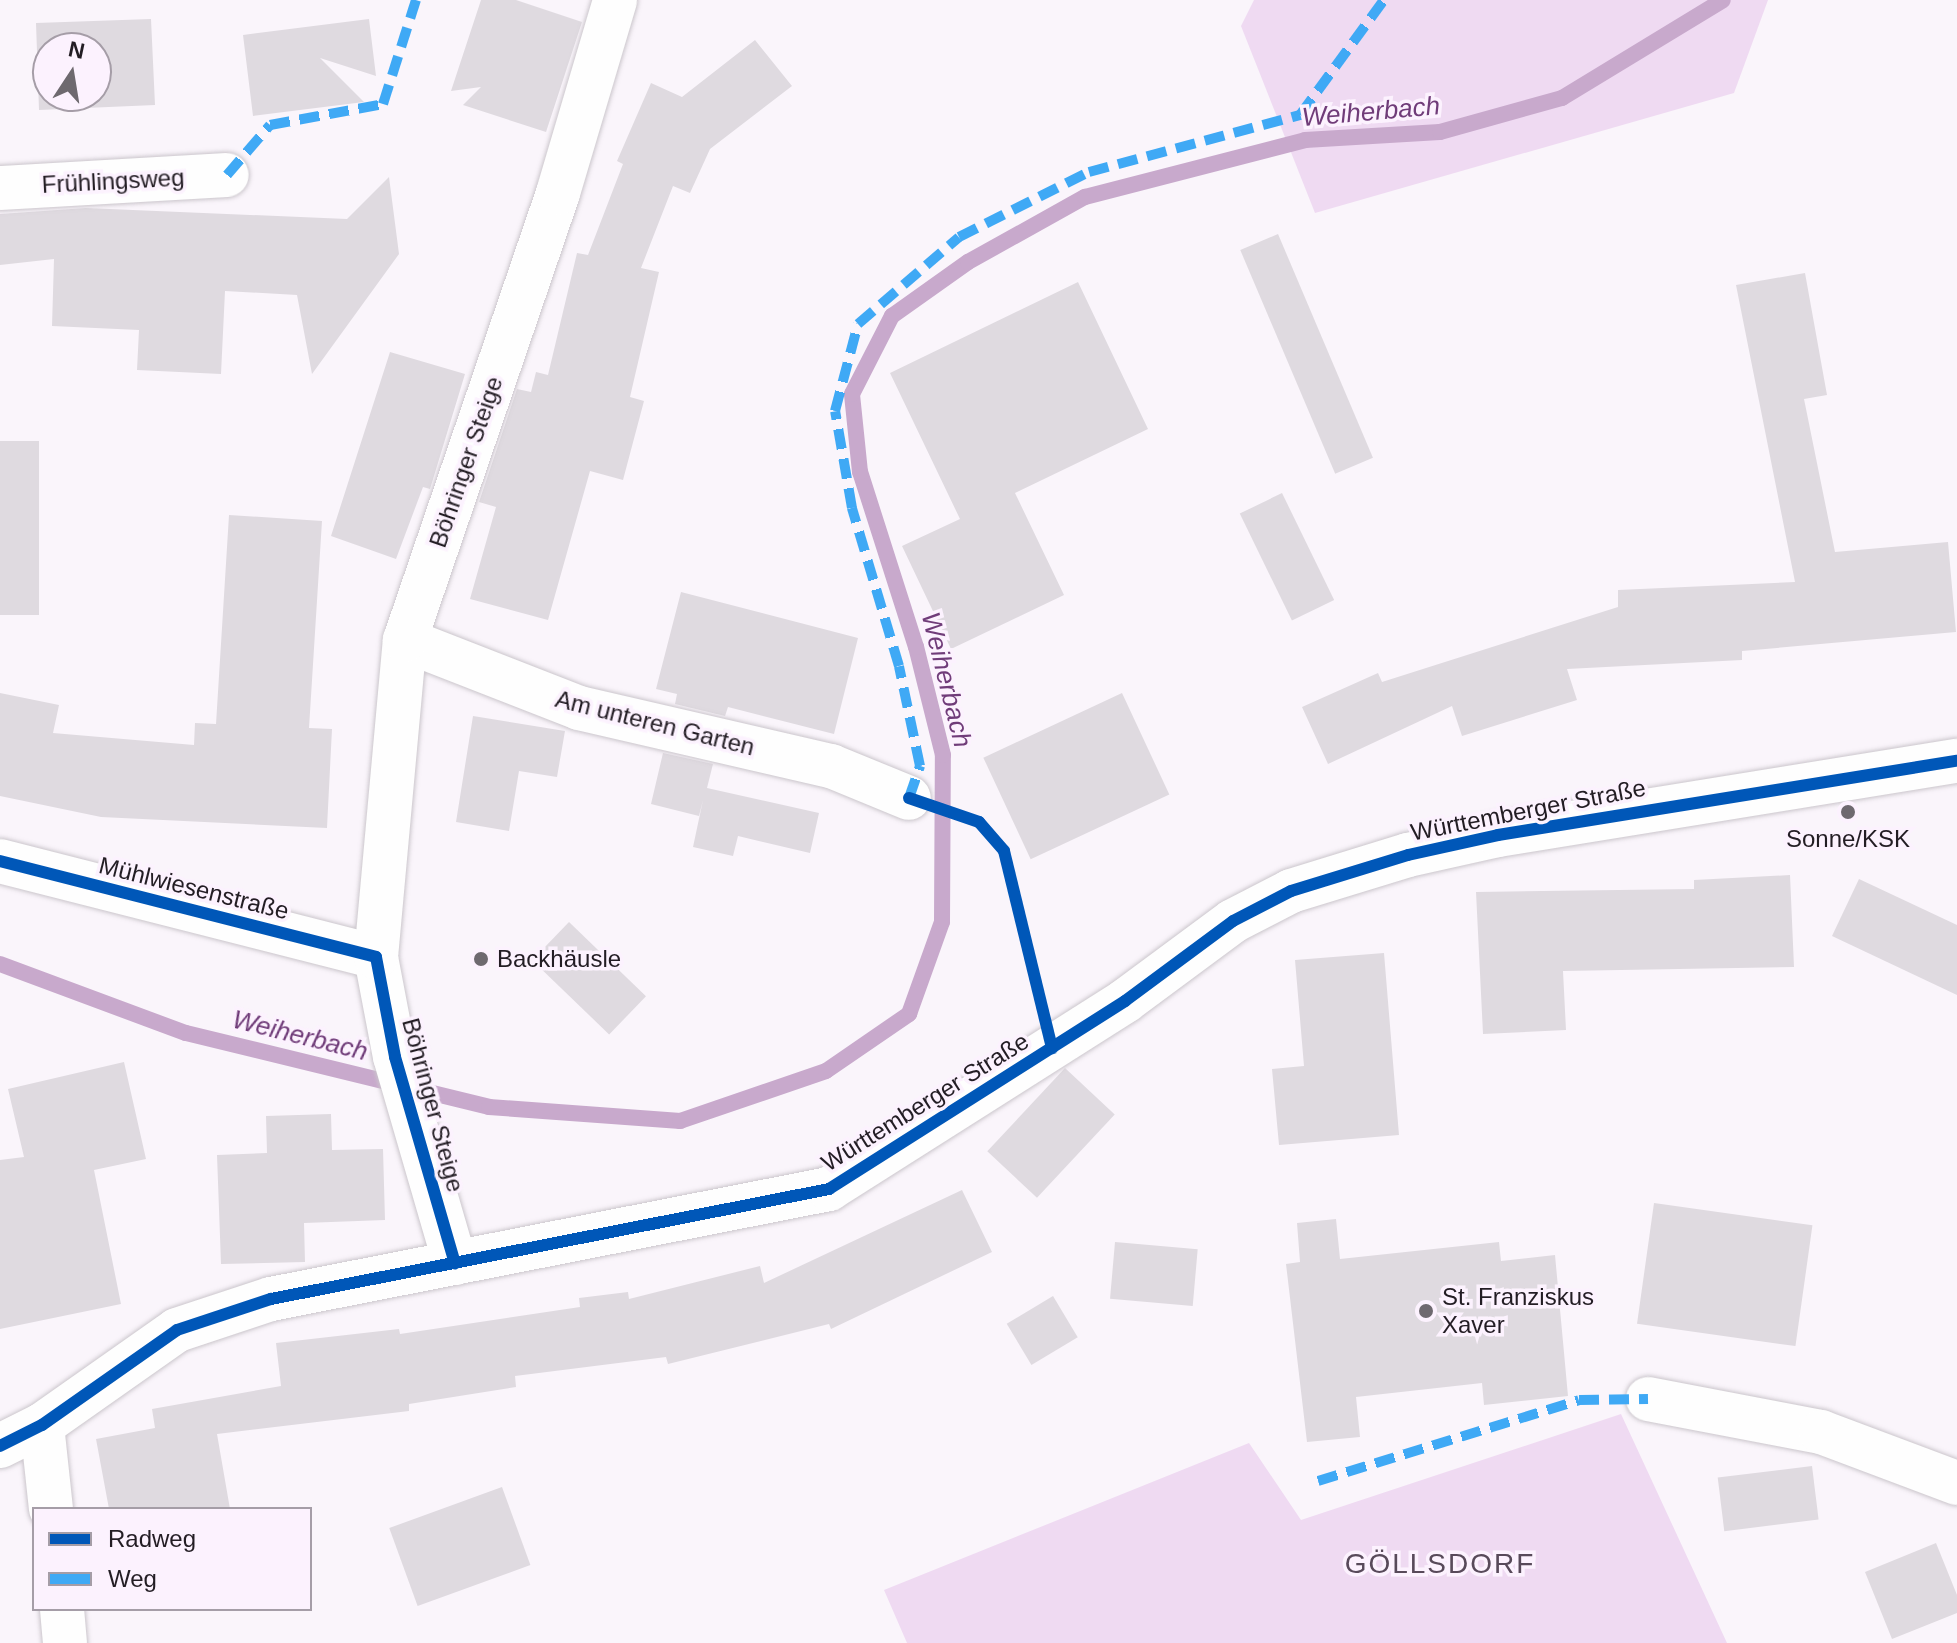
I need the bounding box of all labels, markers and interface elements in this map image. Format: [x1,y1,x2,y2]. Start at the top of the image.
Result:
north arrow [32,32,112,112]
text: N [66,36,87,64]
water label: Weiherbach [1301,90,1441,134]
street label: Frühlingsweg [41,163,185,199]
street label: Böhringer Steige [423,373,509,551]
water label: Weiherbach [914,609,978,751]
street label: Am unteren Garten [552,684,758,762]
street label: Württemberger Straße [1408,773,1648,847]
marker: Sonne/KSK [1839,803,1857,821]
place label: Sonne/KSK [1786,825,1910,853]
street label: Mühlwiesenstraße [96,850,292,926]
place label: Backhäusle [497,945,621,973]
marker: Backhäusle [472,950,490,968]
water label: Weiherbach [229,1004,371,1068]
street label: Böhringer Steige [396,1015,470,1195]
street label: Württemberger Straße [816,1027,1034,1177]
place label: St. Franziskus Xaver [1442,1283,1594,1339]
marker: St. Franziskus Xaver [1417,1302,1435,1320]
legend [32,1507,312,1611]
text: Radweg [108,1525,196,1552]
district label: GÖLLSDORF [1345,1547,1535,1581]
text: Weg [108,1565,157,1592]

